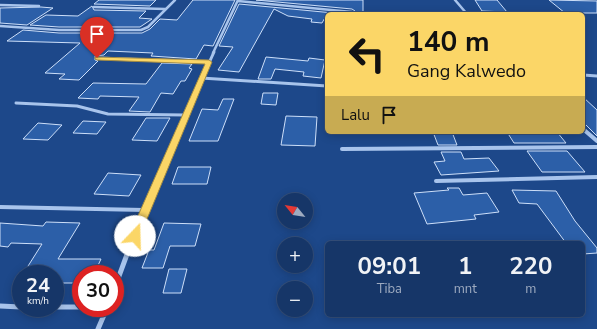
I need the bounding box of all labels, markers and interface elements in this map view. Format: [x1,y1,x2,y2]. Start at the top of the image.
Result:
pin [80,17,114,58]
icon: arrive [86,23,108,45]
text: 140 m [407,23,490,61]
icon: left [341,28,393,80]
text: Gang Kalwedo [407,59,526,83]
icon: arrive [378,104,400,126]
text: Lalu [341,105,370,125]
north arrow [277,193,313,229]
map controls [277,193,313,317]
position arrow [114,215,156,257]
button: + [277,237,313,273]
text: 09:01 [358,250,421,282]
text: 1 [458,250,472,282]
text: 220 [509,250,552,282]
speed limit sign: 30 [72,265,124,317]
text: 24 [26,272,50,299]
text: Tiba [377,280,402,298]
text: mnt [454,280,477,298]
text: m [525,280,536,298]
button: − [277,281,313,317]
text: km/h [27,294,49,308]

